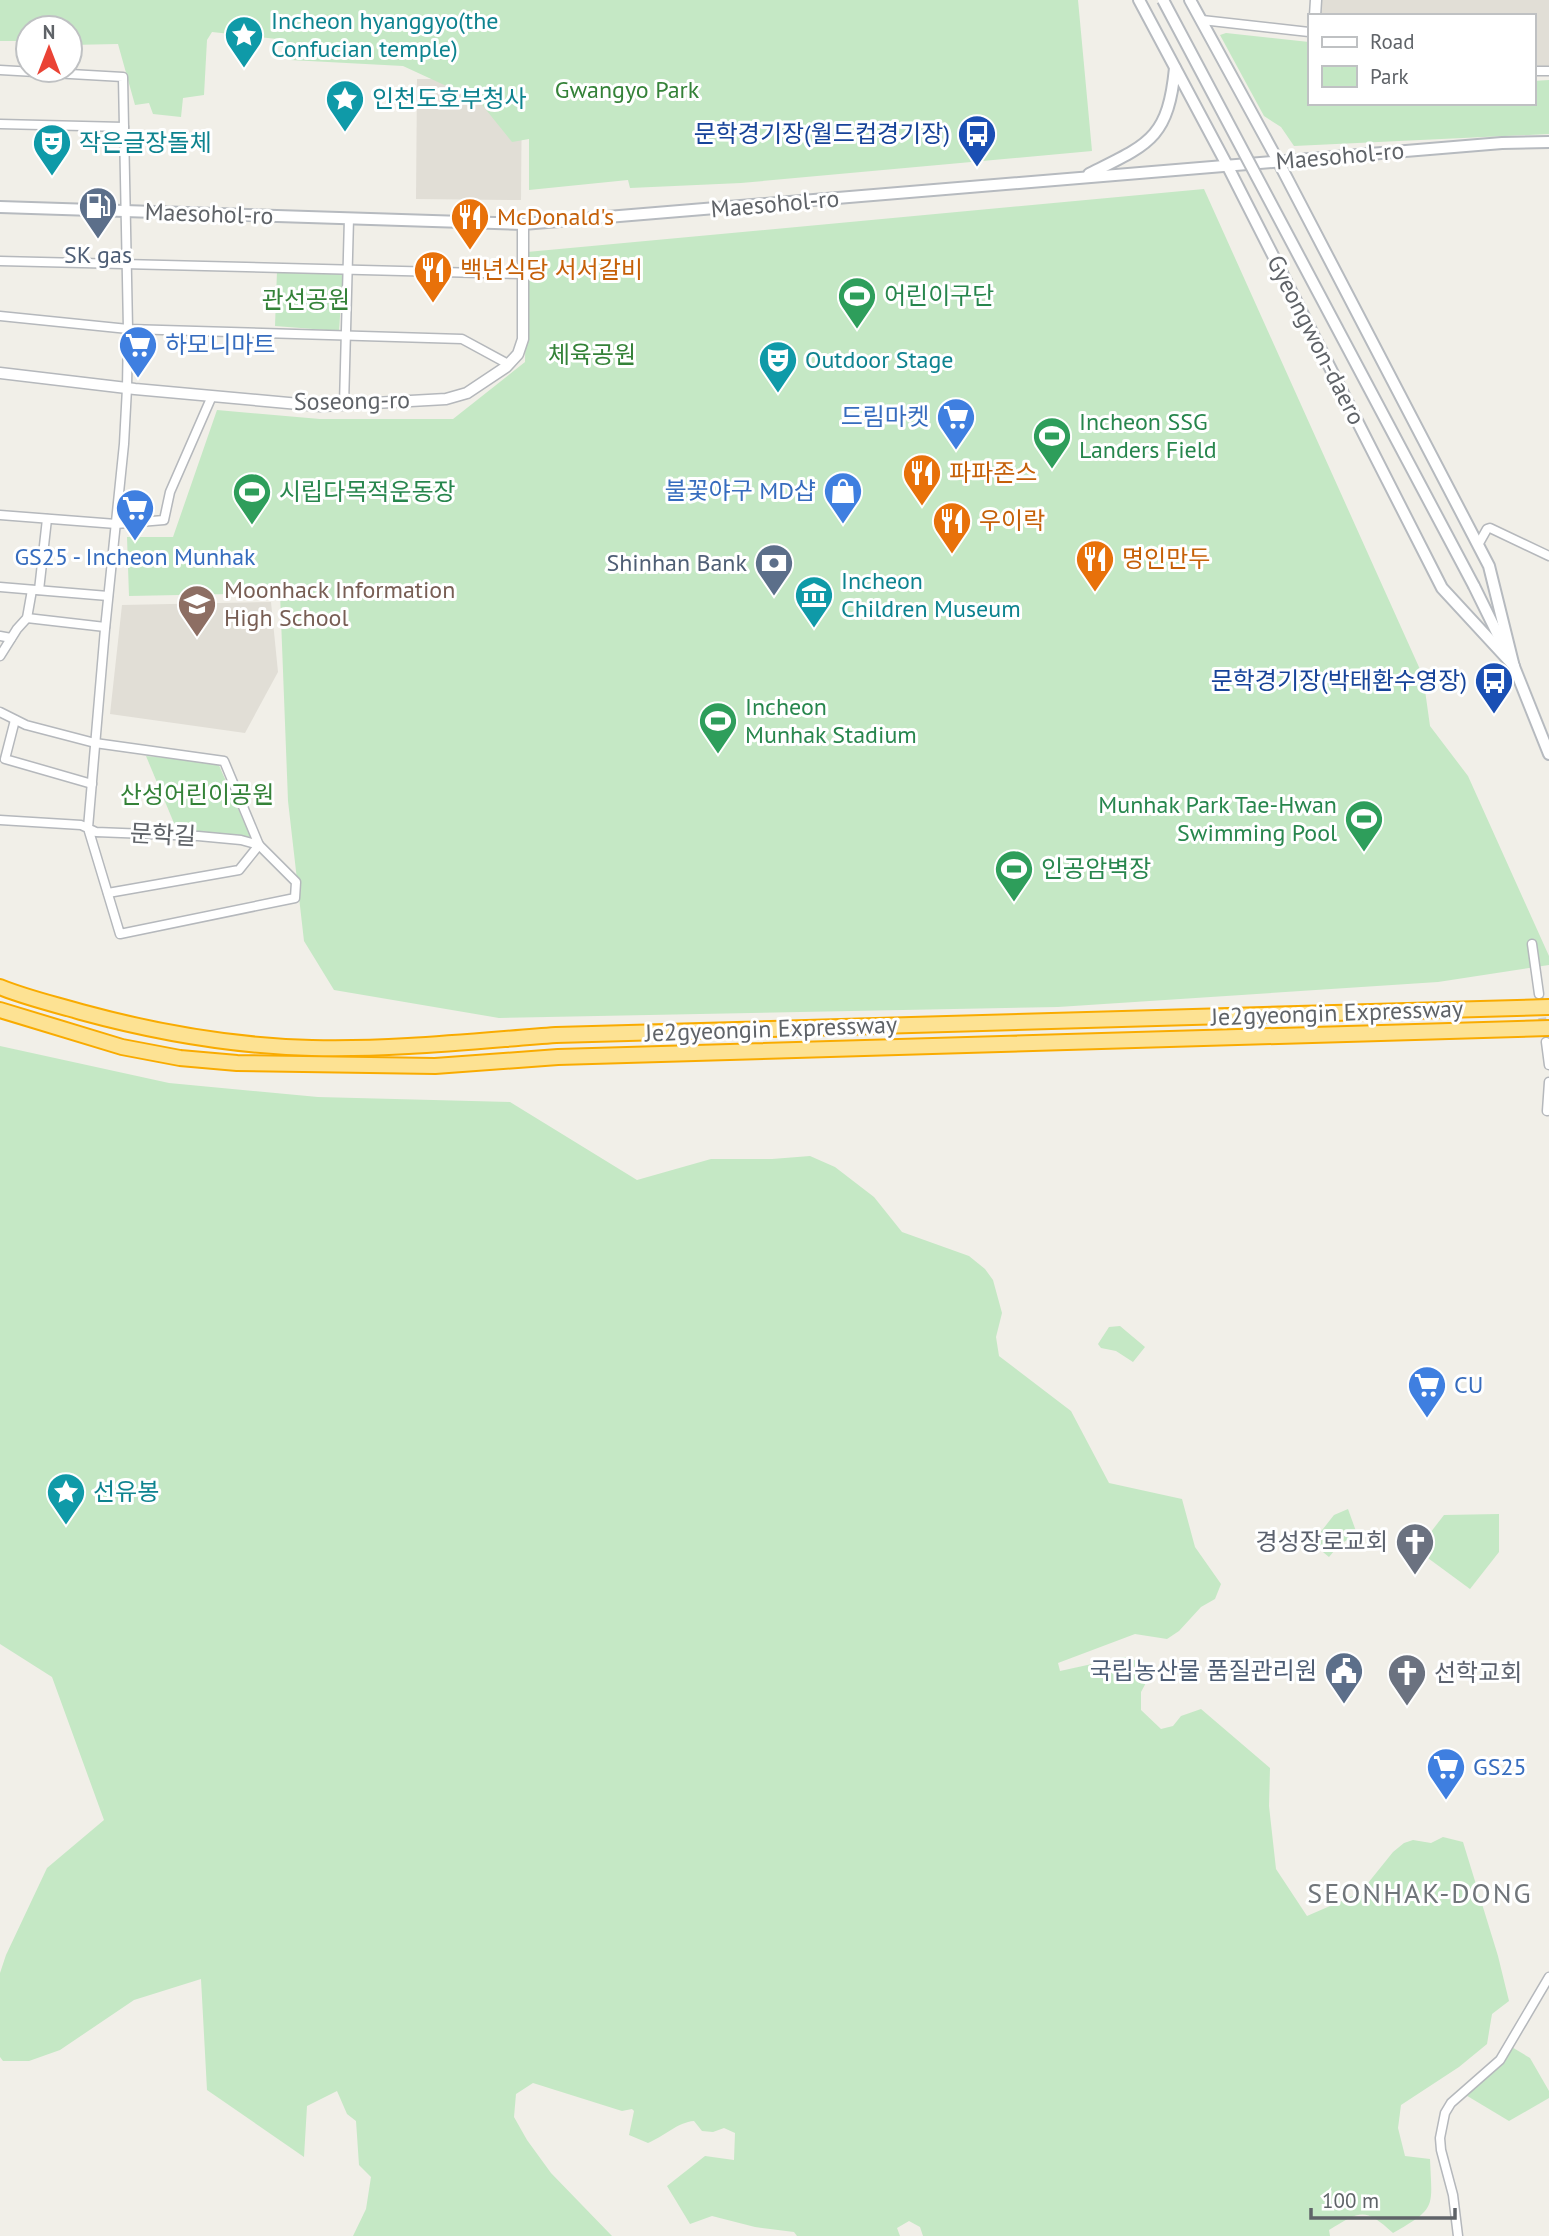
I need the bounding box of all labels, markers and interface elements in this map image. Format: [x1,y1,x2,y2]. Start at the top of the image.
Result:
place label: Incheon hyanggyo(the Confucian temple) [271,5,498,64]
north arrow [14,14,84,84]
place icon: Incheon hyanggyo(the Confucian temple) [223,14,265,69]
legend [1308,14,1535,105]
text: N [43,20,55,44]
text: Road [1370,28,1414,55]
text: Park [1370,63,1409,90]
park label: Gwangyo Park [555,74,700,105]
place icon: 인천도호부청사 [324,78,366,133]
place label: 인천도호부청사 [372,83,527,114]
bus stop icon: 문학경기장(월드컵경기장) [956,113,998,168]
place label: 문학경기장(월드컵경기장) [694,118,950,149]
theatre icon: 작은글장돌체 [31,122,73,177]
place label: 작은글장돌체 [79,127,211,158]
street label: Maesohol-ro [1274,134,1405,177]
street label: Maesohol-ro [709,182,840,225]
fuel station icon: SK gas [77,185,119,240]
street label: Maesohol-ro [144,196,274,231]
restaurant icon: McDonald's [449,196,491,251]
place label: McDonald's [497,201,614,232]
place label: SK gas [64,239,132,270]
restaurant icon: 백년식당 서서갈비 [412,249,454,304]
street label: Gyeongwon-daero [1260,250,1373,430]
place label: 백년식당 서서갈비 [460,254,643,285]
sports icon: 어린이구단 [836,275,878,330]
place label: 어린이구단 [884,280,994,311]
park label: 관선공원 [262,284,350,315]
supermarket icon: 하모니마트 [117,324,159,379]
place label: 하모니마트 [165,329,275,360]
park label: 체육공원 [548,339,636,370]
theatre icon: Outdoor Stage [757,339,799,394]
place label: Outdoor Stage [805,344,954,375]
street label: Soseong-ro [294,384,410,417]
supermarket icon: 드림마켓 [935,396,977,451]
place label: 드림마켓 [841,401,929,432]
place label: Incheon SSG Landers Field [1079,406,1217,465]
sports icon: Incheon SSG Landers Field [1031,415,1073,470]
restaurant icon: 파파존스 [901,452,943,507]
place label: 파파존스 [949,457,1037,488]
shop icon: 불꽃야구 MD샵 [822,470,864,525]
sports icon: 시립다목적운동장 [231,471,273,526]
place label: 불꽃야구 MD샵 [665,475,816,506]
place label: 시립다목적운동장 [279,476,456,507]
supermarket icon: GS25 - Incheon Munhak [114,487,156,542]
restaurant icon: 우이락 [931,500,973,555]
place label: 우이락 [979,505,1045,536]
restaurant icon: 명인만두 [1074,538,1116,593]
place label: GS25 - Incheon Munhak [14,541,256,572]
bank icon: Shinhan Bank [753,542,795,597]
place label: 명인만두 [1122,543,1210,574]
place label: Shinhan Bank [606,547,748,578]
place label: Incheon Children Museum [841,565,1021,624]
place label: Moonhack Information High School [224,574,455,633]
museum icon: Incheon Children Museum [793,574,835,629]
school or university icon: Moonhack Information High School [176,583,218,638]
bus stop icon: 문학경기장(박태환수영장) [1473,660,1515,715]
place label: 문학경기장(박태환수영장) [1211,665,1467,696]
place label: Incheon Munhak Stadium [745,691,917,750]
sports icon: Incheon Munhak Stadium [697,700,739,755]
park label: 산성어린이공원 [120,779,274,810]
place label: Munhak Park Tae-Hwan Swimming Pool [1098,789,1337,848]
sports icon: Munhak Park Tae-Hwan Swimming Pool [1343,798,1385,853]
street label: 문학길 [129,817,197,852]
sports icon: 인공암벽장 [993,848,1035,903]
place label: 인공암벽장 [1041,853,1151,884]
street label: Je2gyeongin Expressway [1209,993,1464,1032]
street label: Je2gyeongin Expressway [643,1009,898,1048]
supermarket icon: CU [1406,1364,1448,1419]
place label: CU [1454,1369,1483,1400]
place icon: 선유봉 [45,1471,87,1526]
place label: 선유봉 [93,1476,159,1507]
church icon: 경성장로교회 [1394,1521,1436,1576]
place label: 경성장로교회 [1256,1526,1388,1557]
public building icon: 국립농산물 품질관리원 [1323,1650,1365,1705]
church icon: 선학교회 [1386,1652,1428,1707]
place label: 국립농산물 품질관리원 [1090,1655,1317,1686]
place label: 선학교회 [1434,1657,1522,1688]
supermarket icon: GS25 [1425,1746,1467,1801]
place label: GS25 [1473,1751,1527,1782]
district label: SEONHAK-DONG [1307,1874,1533,1911]
scale bar [1311,2176,1454,2220]
text: 100 m [1322,2187,1379,2214]

